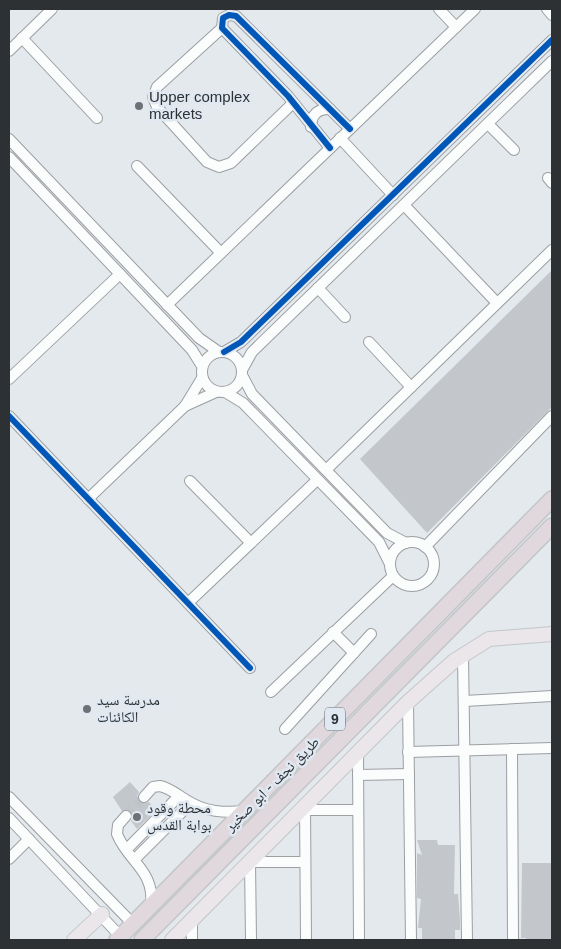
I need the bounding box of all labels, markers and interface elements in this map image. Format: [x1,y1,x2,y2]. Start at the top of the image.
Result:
place label: Upper complex markets [149,88,250,122]
marker: Upper complex markets [133,100,145,112]
place label: مدرسة سيد الكائنات [97,691,160,725]
marker: مدرسة سيد الكائنات [81,703,93,715]
road number: 9 [325,708,345,731]
street label: طريق نجف - ابو صخير [220,733,324,837]
place label: محطة وقود بوابة القدس [147,799,212,835]
marker: محطة وقود بوابة القدس [131,811,143,823]

